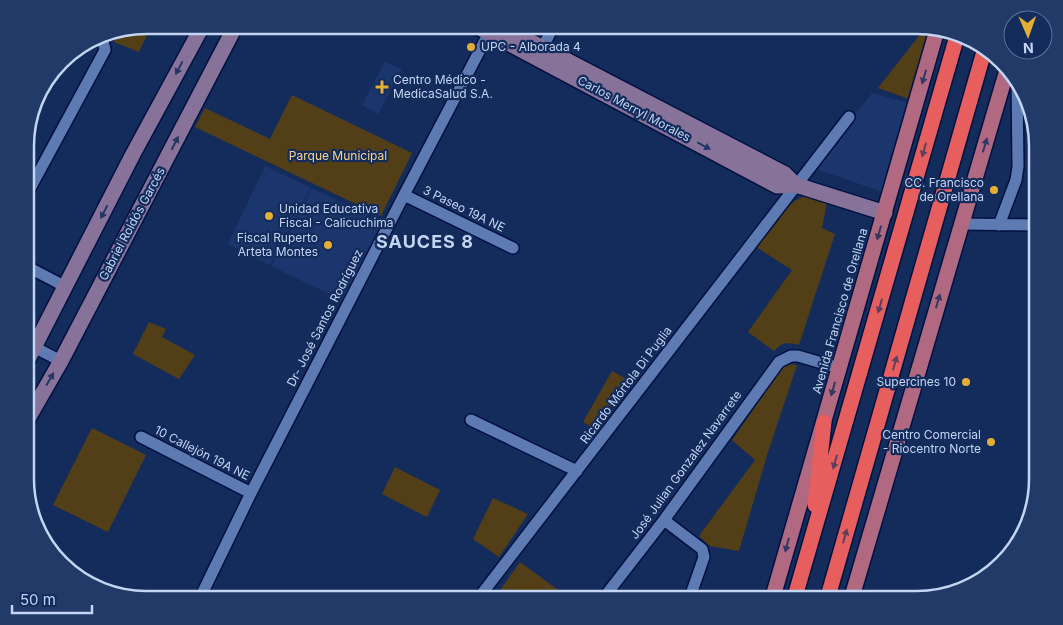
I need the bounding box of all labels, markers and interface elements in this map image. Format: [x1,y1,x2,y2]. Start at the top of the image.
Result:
north arrow [1003,10,1053,60]
place label: UPC - Alborada 4 [481,39,581,54]
text: N [1023,40,1034,57]
marker: UPC - Alborada 4 [465,41,477,53]
one-way arrow [175,61,184,75]
one-way arrow [919,70,927,85]
place label: Centro Médico - MedicaSalud S.A. [393,72,493,101]
street label: Carlos Merryl Morales [575,72,693,145]
marker: Centro Médico - MedicaSalud S.A. [375,80,389,94]
one-way arrow [171,136,179,150]
one-way arrow [981,138,989,153]
one-way arrow [696,142,711,150]
one-way arrow [920,142,928,157]
park label: Parque Municipal [289,148,387,163]
street label: Gabriel Roldós Garcés [95,165,168,283]
place label: CC. Francisco de Orellana [904,175,984,204]
street label: 3 Paseo 19A NE [421,182,508,235]
marker: CC. Francisco de Orellana [988,184,1000,196]
place label: Unidad Educativa Fiscal - Calicuchima [279,201,394,230]
one-way arrow [100,204,108,219]
marker: Unidad Educativa Fiscal - Calicuchima [263,210,275,222]
street label: Avenida Francisco de Orellana [809,226,870,395]
one-way arrow [874,226,882,241]
place label: Fiscal Ruperto Arteta Montes [237,230,318,259]
district label: SAUCES 8 [376,231,474,252]
marker: Fiscal Ruperto Arteta Montes [322,239,334,251]
street label: Dr- José Santos Rodríguez [283,247,366,389]
one-way arrow [935,293,943,308]
one-way arrow [875,298,883,313]
street label: Ricardo Mórtola Di Puglia [577,323,675,446]
one-way arrow [891,356,899,371]
one-way arrow [46,373,55,386]
place label: Supercines 10 [877,374,956,389]
marker: Supercines 10 [960,376,972,388]
one-way arrow [829,382,837,397]
street label: José Julian Gonzalez Navarrete [627,388,745,542]
street label: 10 Callejón 19A NE [152,422,252,483]
place label: Centro Comercial - Riocentro Norte [882,427,981,456]
marker: Centro Comercial - Riocentro Norte [985,436,997,448]
one-way arrow [830,455,838,470]
one-way arrow [842,529,850,544]
one-way arrow [783,538,791,553]
scale bar [12,582,92,614]
text: 50 m [20,590,56,609]

